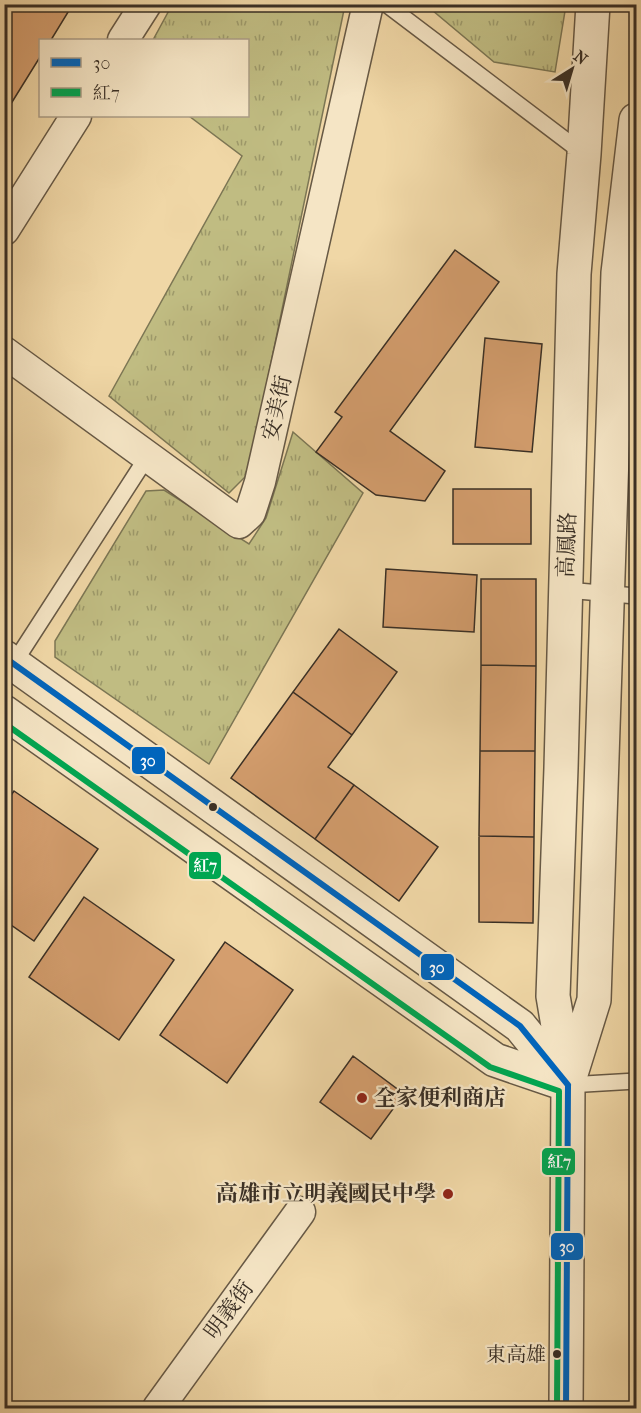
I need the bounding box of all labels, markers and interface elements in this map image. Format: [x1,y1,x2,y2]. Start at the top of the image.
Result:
legend [39,39,249,117]
north arrow [542,39,602,99]
text: N [570,46,592,69]
text: 30 [93,53,110,74]
text: 紅7 [93,83,120,104]
street label: 安美街 [257,373,297,443]
street label: 高鳳路 [553,512,581,578]
line badge: 30 [131,746,166,775]
text: 30 [140,751,156,771]
unlabelled marker [207,801,219,813]
line badge: 紅7 [188,851,222,880]
text: 紅7 [193,856,217,875]
line badge: 30 [420,953,455,981]
text: 30 [429,958,445,978]
place label: 全家便利商店 [374,1085,506,1111]
marker: 全家便利商店 [355,1091,369,1105]
line badge: 紅7 [541,1147,576,1176]
text: 紅7 [547,1152,571,1171]
place label: 高雄市立明義國民中學 [216,1181,436,1207]
marker: 高雄市立明義國民中學 [441,1187,455,1201]
line badge: 30 [550,1232,584,1261]
text: 30 [559,1237,575,1257]
street label: 明義街 [199,1276,259,1344]
place label: 東高雄 [486,1343,546,1366]
marker: 東高雄 [551,1348,563,1360]

